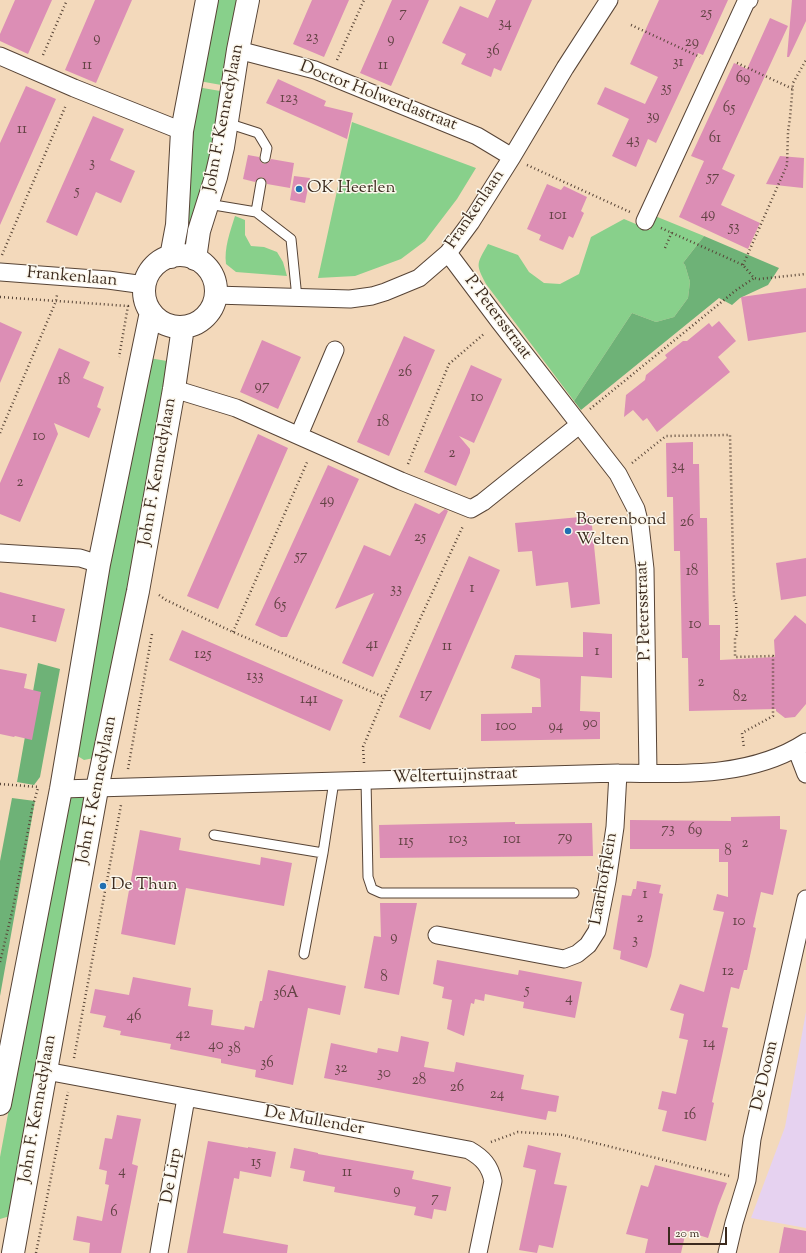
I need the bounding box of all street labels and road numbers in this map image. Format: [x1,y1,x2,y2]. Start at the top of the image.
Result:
street label: John F. Kennedylaan [201,42,249,194]
street label: Doctor Holwerdastraat [296,58,460,136]
street label: Frankenlaan [442,167,510,253]
street label: Frankenlaan [26,264,118,292]
street label: P. Petersstraat [459,272,535,364]
street label: John F. Kennedylaan [136,396,182,548]
street label: P. Petersstraat [633,561,657,661]
street label: John F. Kennedylaan [74,714,122,866]
street label: Weltertuijnstraat [392,765,518,789]
street label: Laarhofplein [587,831,623,927]
street label: John F. Kennedylaan [16,1033,62,1185]
street label: De Doom [748,1039,784,1113]
street label: De Mullender [262,1103,366,1141]
street label: De Lirp [158,1147,188,1205]

